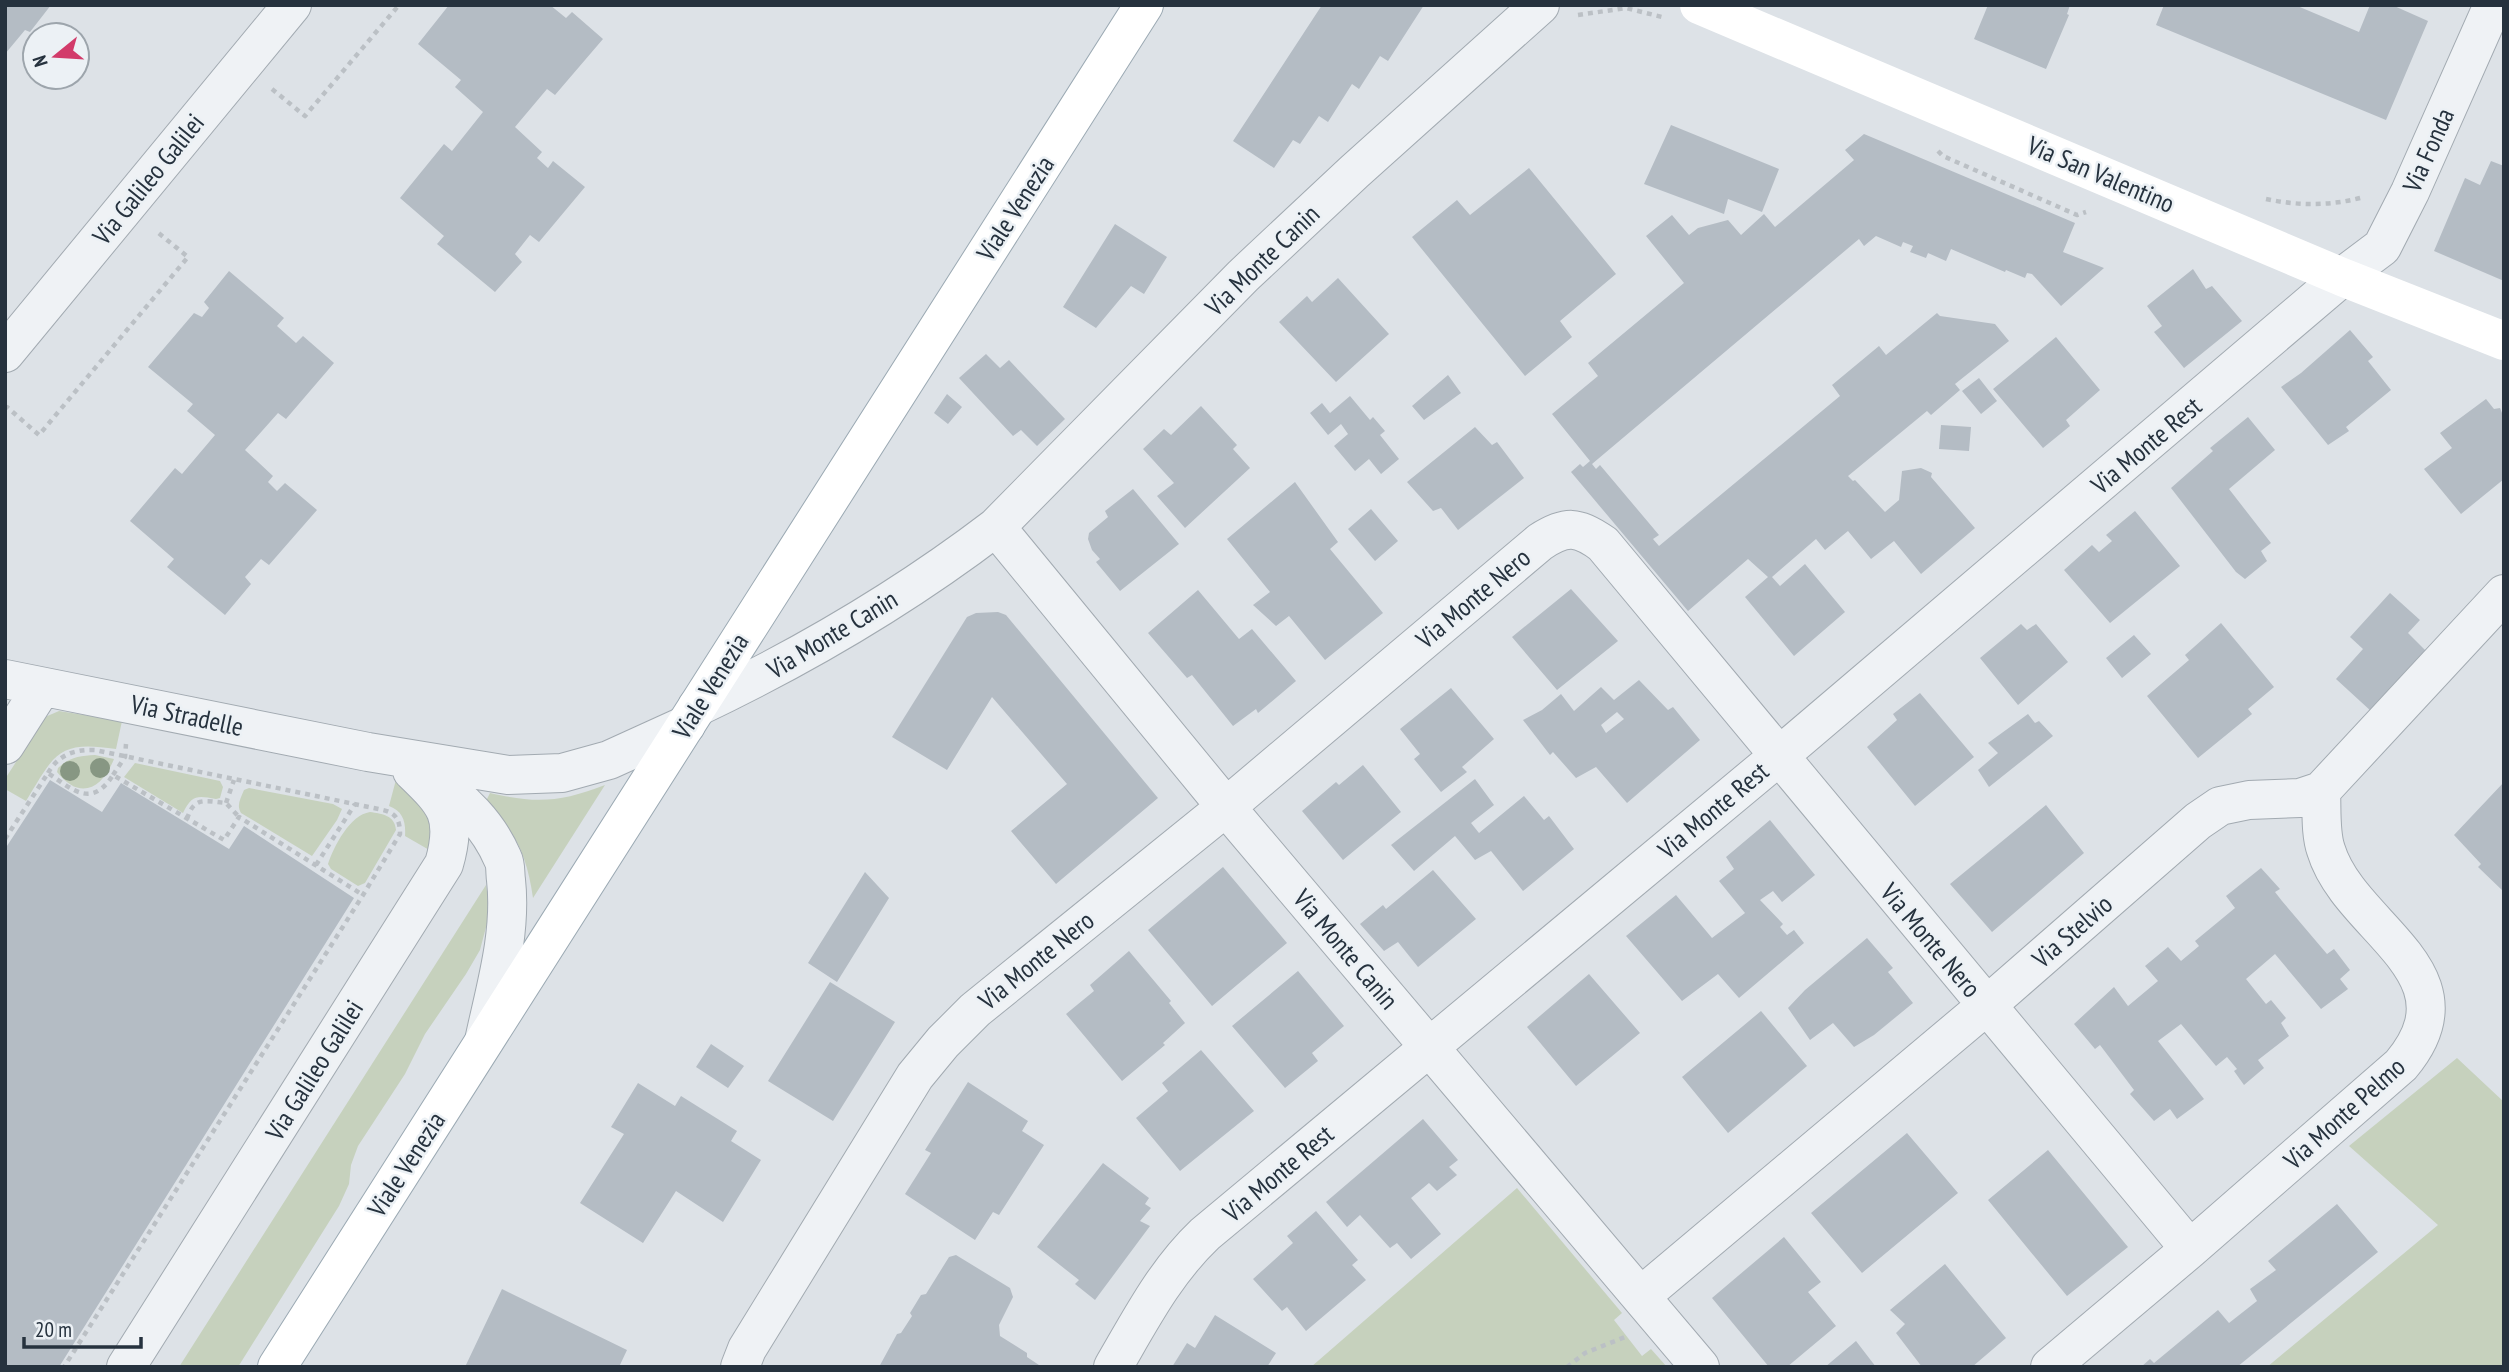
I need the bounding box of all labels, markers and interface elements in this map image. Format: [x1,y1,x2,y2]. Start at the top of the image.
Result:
north arrow [21,21,91,91]
text: N [27,53,53,70]
street label: Via Fonda [2394,103,2461,198]
street label: Via Galileo Galilei [84,107,211,252]
street label: Via San Valentino [2022,128,2179,220]
street label: Viale Venezia [968,149,1061,268]
street label: Via Monte Canin [1197,197,1326,323]
street label: Via Monte Rest [2083,389,2208,501]
street label: Via Monte Nero [1408,541,1537,656]
street label: Via Monte Canin [760,582,903,686]
street label: Viale Venezia [664,627,755,746]
street label: Via Stradelle [127,687,246,743]
street label: Via Monte Rest [1650,754,1775,866]
street label: Via Monte Nero [1873,875,1988,1004]
street label: Via Monte Canin [1286,882,1406,1016]
street label: Via Stelvio [2024,887,2119,975]
street label: Via Monte Nero [971,903,1100,1017]
street label: Via Galileo Galilei [257,994,370,1147]
street label: Via Monte Pelmo [2276,1050,2411,1177]
street label: Viale Venezia [359,1105,452,1224]
street label: Via Monte Rest [1215,1117,1340,1229]
scale bar [24,1306,142,1350]
text: 20 m [35,1316,72,1343]

